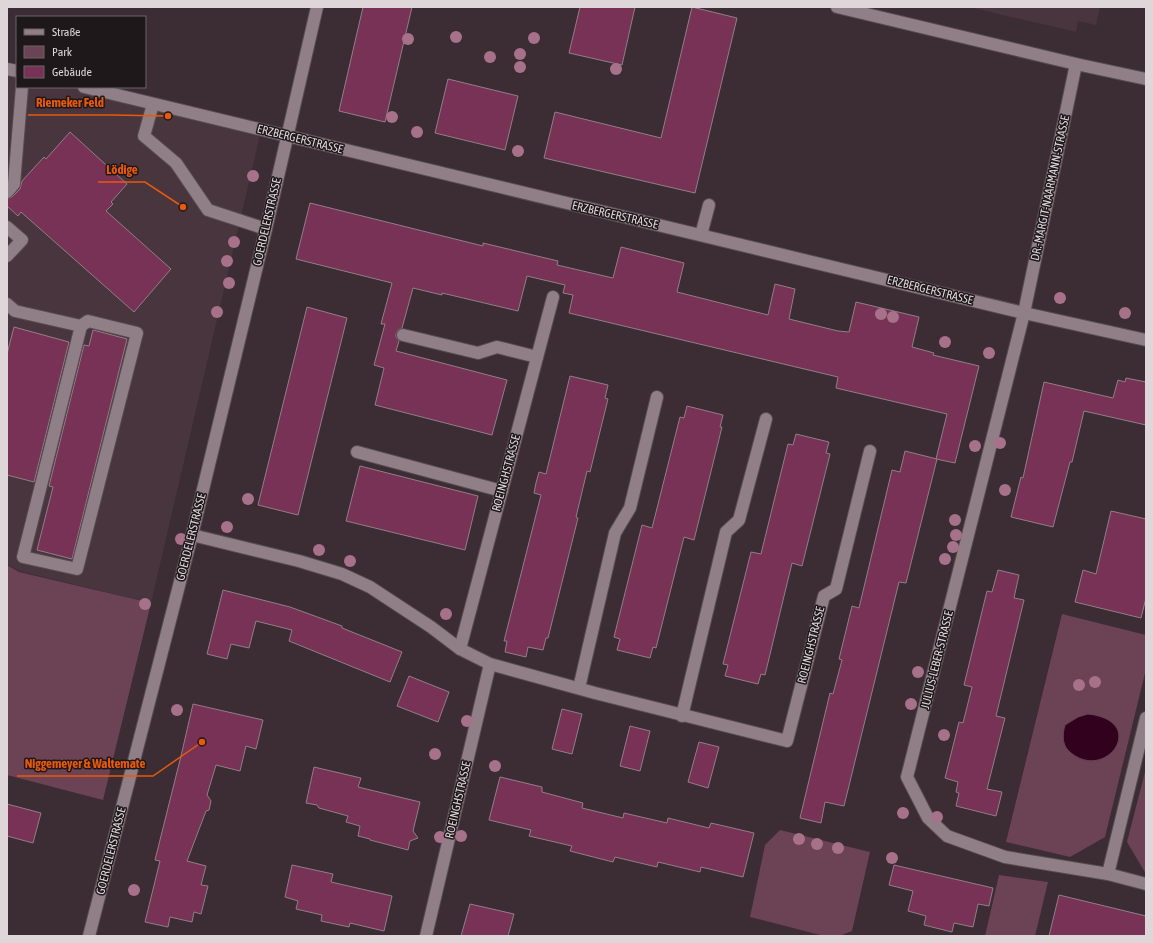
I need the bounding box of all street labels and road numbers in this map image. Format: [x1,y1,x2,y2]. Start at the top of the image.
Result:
street label: DR.-MARGIT-NAARMANN-STRASSE [1028,114,1072,262]
street label: ERZBERGERSTRASSE [256,122,344,156]
street label: GOERDELERSTRASSE [250,177,284,267]
street label: ERZBERGERSTRASSE [571,198,659,232]
street label: ERZBERGERSTRASSE [886,273,974,307]
street label: ROEINGHSTRASSE [489,433,523,513]
street label: GOERDELERSTRASSE [173,492,209,582]
street label: ROEINGHSTRASSE [795,605,827,685]
street label: JULIUS-LEBER-STRASSE [918,609,956,711]
street label: ROEINGHSTRASSE [442,760,474,840]
street label: GOERDELERSTRASSE [93,806,129,896]

